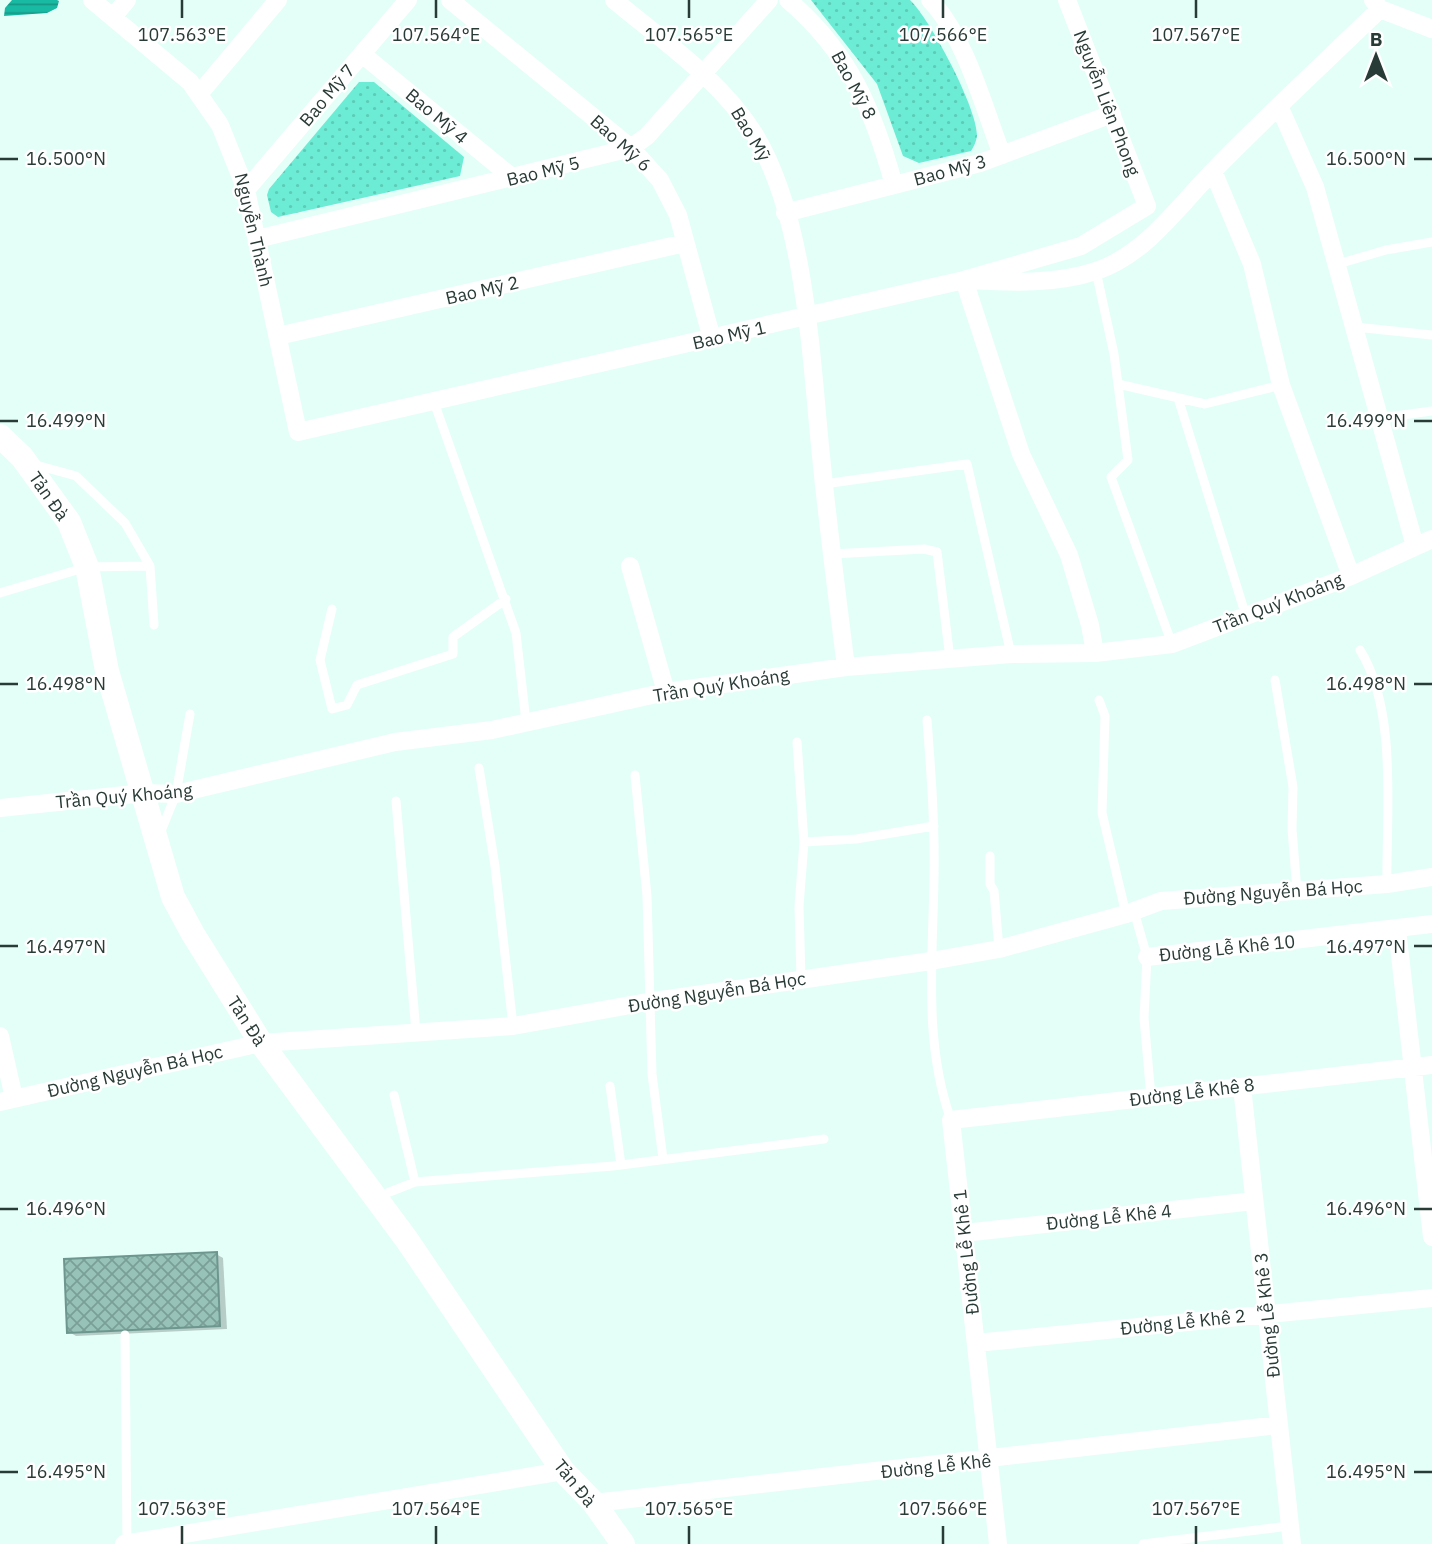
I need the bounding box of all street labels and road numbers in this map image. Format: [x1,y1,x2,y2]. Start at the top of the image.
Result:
street label: Nguyễn Liên Phong [1069,27,1146,180]
street label: Bao Mỹ 8 [826,47,882,123]
street label: Bao Mỹ 7 [294,59,360,131]
street label: Bao Mỹ 4 [401,83,473,149]
street label: Bao Mỹ [726,103,776,165]
street label: Bao Mỹ 6 [586,110,656,176]
street label: Bao Mỹ 3 [911,149,989,191]
street label: Bao Mỹ 5 [504,151,582,191]
street label: Nguyễn Thành [230,171,278,289]
street label: Bao Mỹ 2 [443,270,521,310]
street label: Bao Mỹ 1 [690,315,768,355]
street label: Tản Đà [24,467,74,525]
street label: Trần Quý Khoáng [1210,567,1347,638]
street label: Trần Quý Khoáng [651,663,791,707]
street label: Trần Quý Khoáng [55,779,194,813]
street label: Đường Nguyễn Bá Học [1183,874,1363,910]
street label: Đường Lễ Khê 10 [1158,929,1296,967]
street label: Đường Nguyễn Bá Học [627,967,807,1017]
street label: Tản Đà [222,992,272,1051]
street label: Đường Nguyễn Bá Học [45,1040,225,1102]
street label: Đường Lễ Khê 8 [1128,1073,1256,1111]
street label: Đường Lễ Khê 1 [948,1188,984,1316]
street label: Đường Lễ Khê 4 [1045,1199,1173,1235]
street label: Đường Lễ Khê 3 [1249,1251,1285,1379]
street label: Đường Lễ Khê 2 [1119,1304,1247,1340]
street label: Đường Lễ Khê [880,1449,992,1483]
street label: Tản Đà [549,1454,601,1512]

